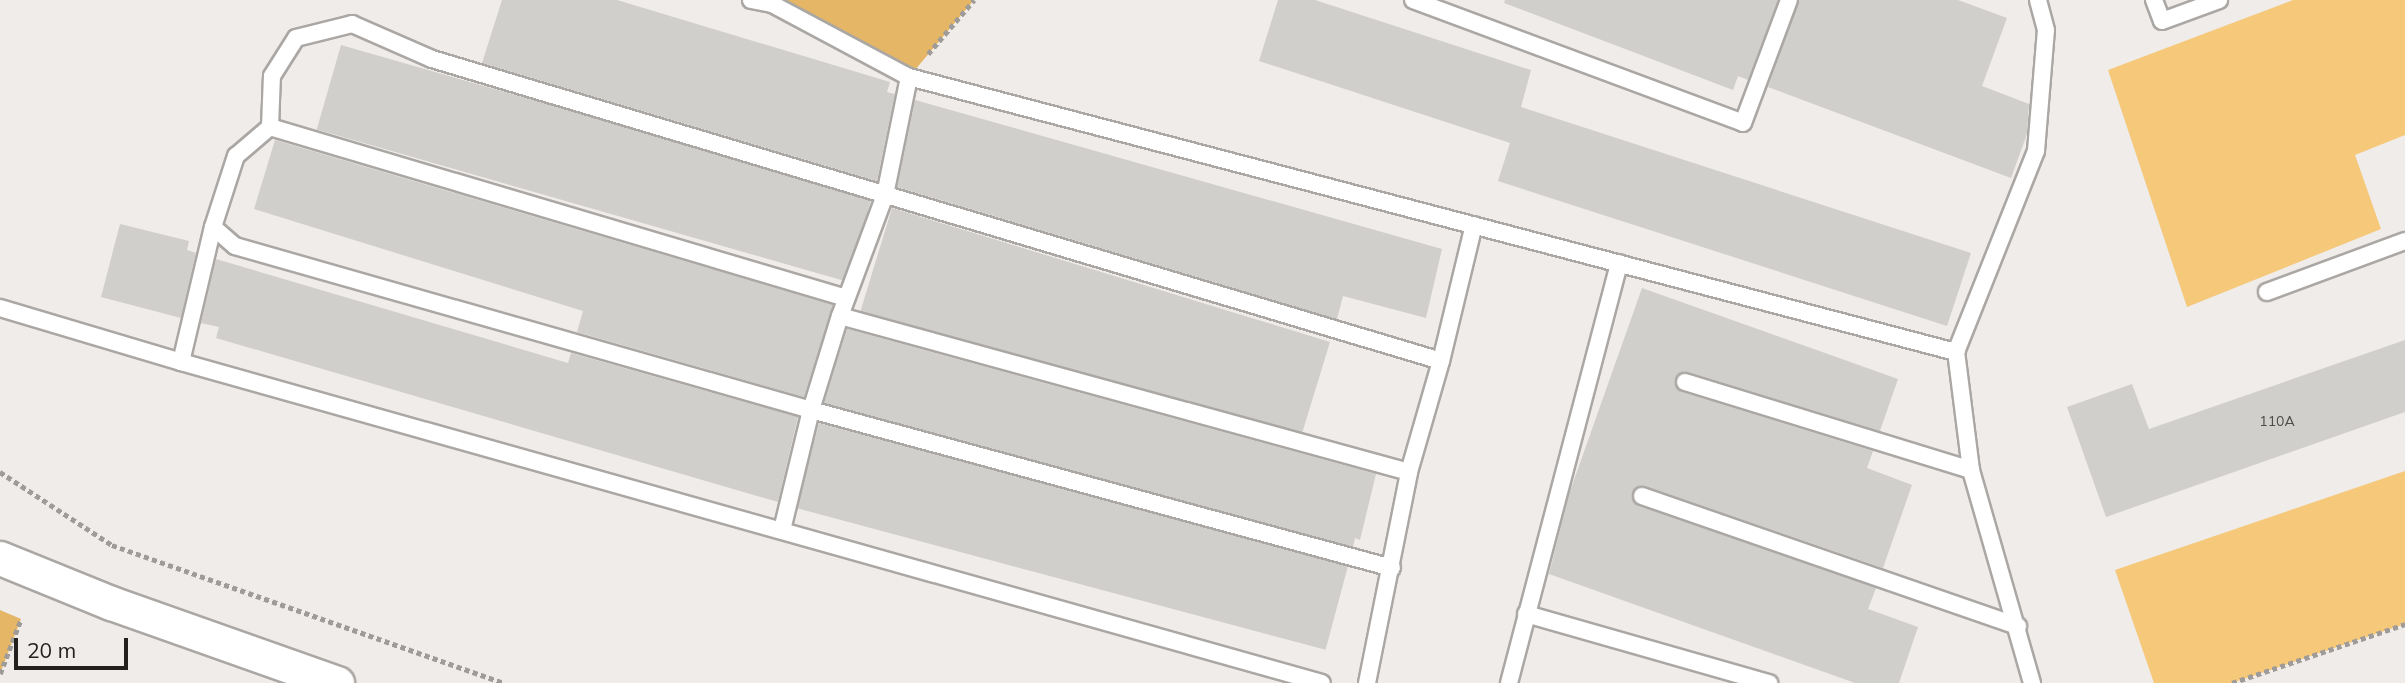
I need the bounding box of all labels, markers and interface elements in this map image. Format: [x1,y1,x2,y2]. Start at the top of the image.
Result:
house number: 110А [2259,413,2295,429]
scale bar [18,624,131,668]
text: 20 m [27,637,76,663]

